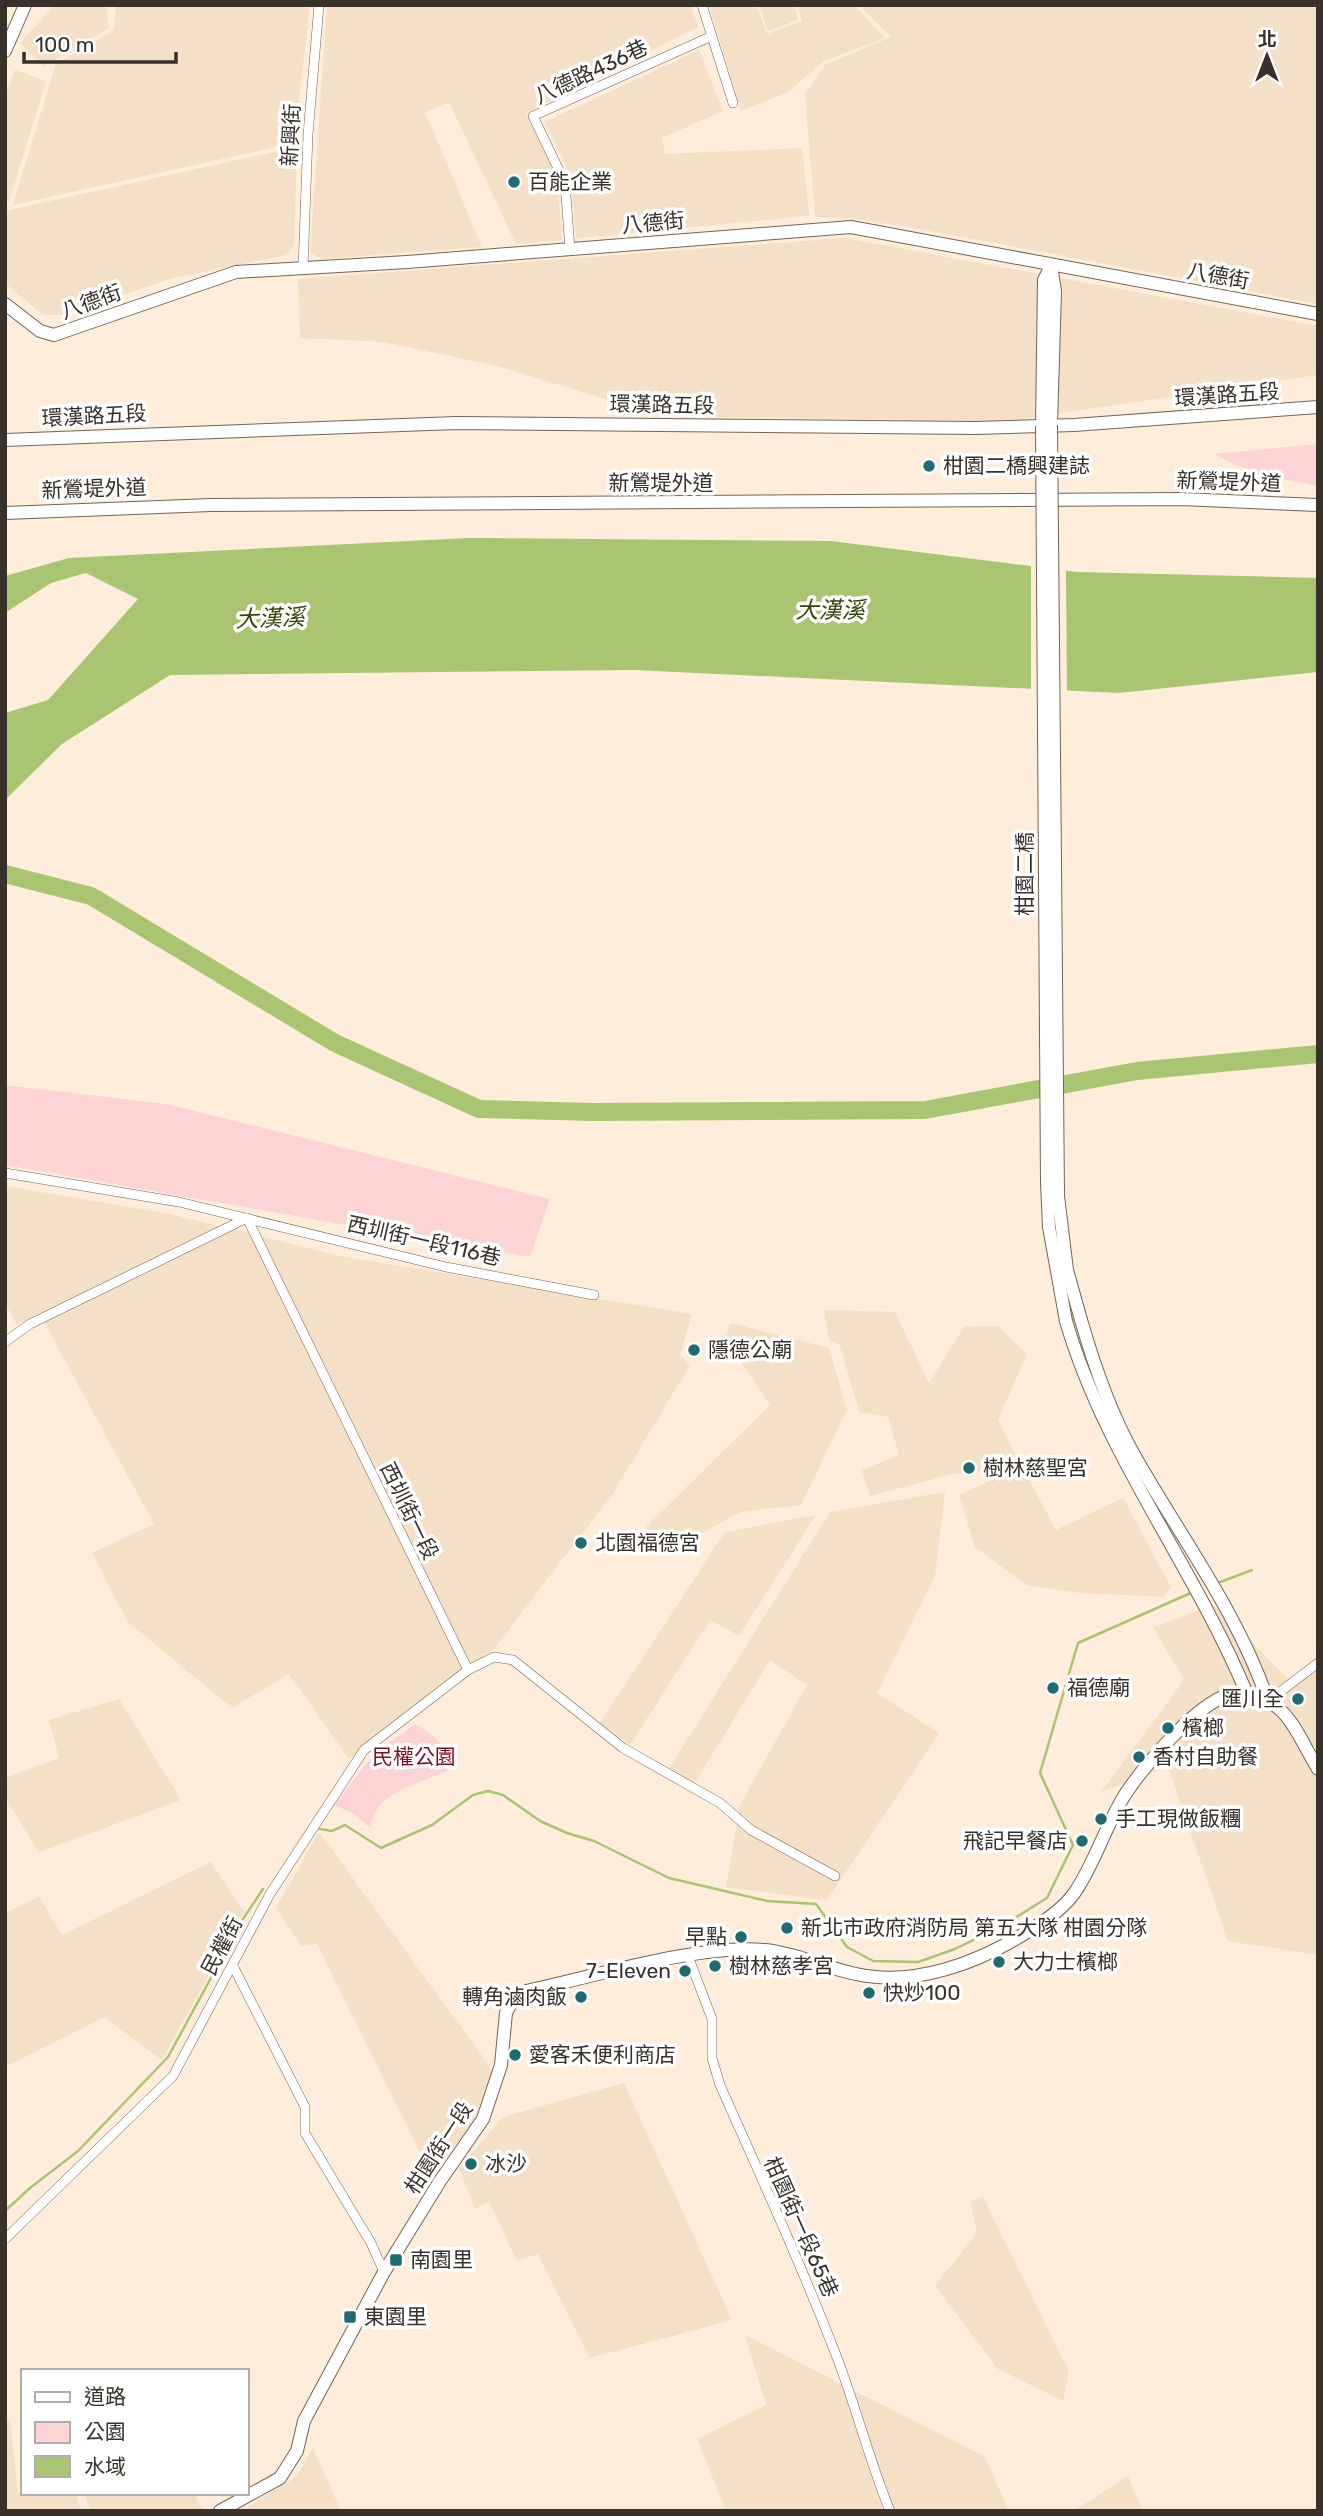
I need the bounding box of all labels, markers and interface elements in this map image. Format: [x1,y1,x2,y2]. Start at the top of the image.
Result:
scale bar [24,21,177,65]
north arrow [1232,21,1302,91]
text: 北 [1257,28,1277,51]
text: 100 m [35,32,94,57]
street label: 八德路436巷 [530,34,652,109]
street label: 新興街 [276,103,305,167]
place label: 百能企業 [528,169,612,194]
marker: 百能企業 [506,174,522,190]
street label: 八德街 [620,207,685,238]
street label: 八德街 [1185,258,1251,293]
street label: 八德街 [57,279,125,324]
street label: 環漢路五段 [1174,378,1280,411]
street label: 環漢路五段 [609,391,715,418]
street label: 環漢路五段 [41,400,147,431]
place label: 柑園二橋興建誌 [943,453,1090,478]
marker: 柑園二橋興建誌 [921,458,937,474]
street label: 新鶯堤外道 [1176,467,1282,496]
street label: 新鶯堤外道 [609,470,714,495]
street label: 新鶯堤外道 [41,474,147,503]
water label: 大漢溪 [796,596,868,624]
water label: 大漢溪 [235,603,308,633]
street label: 柑園二橋 [1012,832,1037,916]
street label: 西圳街一段116巷 [345,1211,503,1270]
place label: 隱德公廟 [708,1337,792,1362]
marker: 隱德公廟 [686,1342,702,1358]
place label: 樹林慈聖宮 [983,1455,1088,1480]
street label: 西圳街一段 [375,1458,444,1563]
marker: 樹林慈聖宮 [961,1460,977,1476]
place label: 北園福德宮 [595,1530,700,1555]
marker: 北園福德宮 [573,1535,589,1551]
place label: 福德廟 [1067,1675,1130,1700]
marker: 福德廟 [1045,1680,1061,1696]
place label: 匯川全 [1221,1686,1284,1711]
marker: 匯川全 [1290,1691,1306,1707]
place label: 檳榔 [1182,1715,1224,1740]
marker: 檳榔 [1160,1720,1176,1736]
park label: 民權公園 [372,1744,456,1769]
place label: 香村自助餐 [1153,1744,1258,1769]
marker: 香村自助餐 [1131,1749,1147,1765]
place label: 手工現做飯糰 [1115,1806,1241,1831]
marker: 手工現做飯糰 [1093,1811,1109,1827]
place label: 飛記早餐店 [963,1828,1068,1853]
marker: 飛記早餐店 [1074,1833,1090,1849]
street label: 民權街 [196,1912,247,1979]
place label: 新北市政府消防局 第五大隊 柑園分隊 [801,1915,1147,1940]
marker: 新北市政府消防局 第五大隊 柑園分隊 [779,1920,795,1936]
place label: 早點 [685,1924,727,1949]
marker: 早點 [733,1929,749,1945]
place label: 大力士檳榔 [1013,1949,1118,1974]
place label: 樹林慈孝宮 [729,1953,834,1978]
marker: 大力士檳榔 [991,1954,1007,1970]
place label: 7-Eleven [586,1958,671,1983]
marker: 樹林慈孝宮 [707,1958,723,1974]
marker: 7-Eleven [677,1963,693,1979]
place label: 快炒100 [883,1980,961,2005]
place label: 轉角滷肉飯 [462,1984,567,2009]
marker: 快炒100 [861,1985,877,2001]
marker: 轉角滷肉飯 [573,1989,589,2005]
place label: 愛客禾便利商店 [529,2042,676,2067]
marker: 愛客禾便利商店 [507,2047,523,2063]
street label: 柑園街一段 [400,2097,478,2199]
place label: 冰沙 [485,2151,527,2176]
street label: 柑園街一段65巷 [759,2153,844,2301]
marker: 冰沙 [463,2156,479,2172]
place label: 南園里 [410,2247,473,2272]
marker: 南園里 [388,2252,404,2268]
place label: 東園里 [364,2304,427,2329]
marker: 東園里 [342,2309,358,2325]
legend [21,2369,248,2495]
text: 道路 [84,2384,126,2409]
text: 公園 [84,2419,126,2444]
text: 水域 [84,2454,126,2479]

